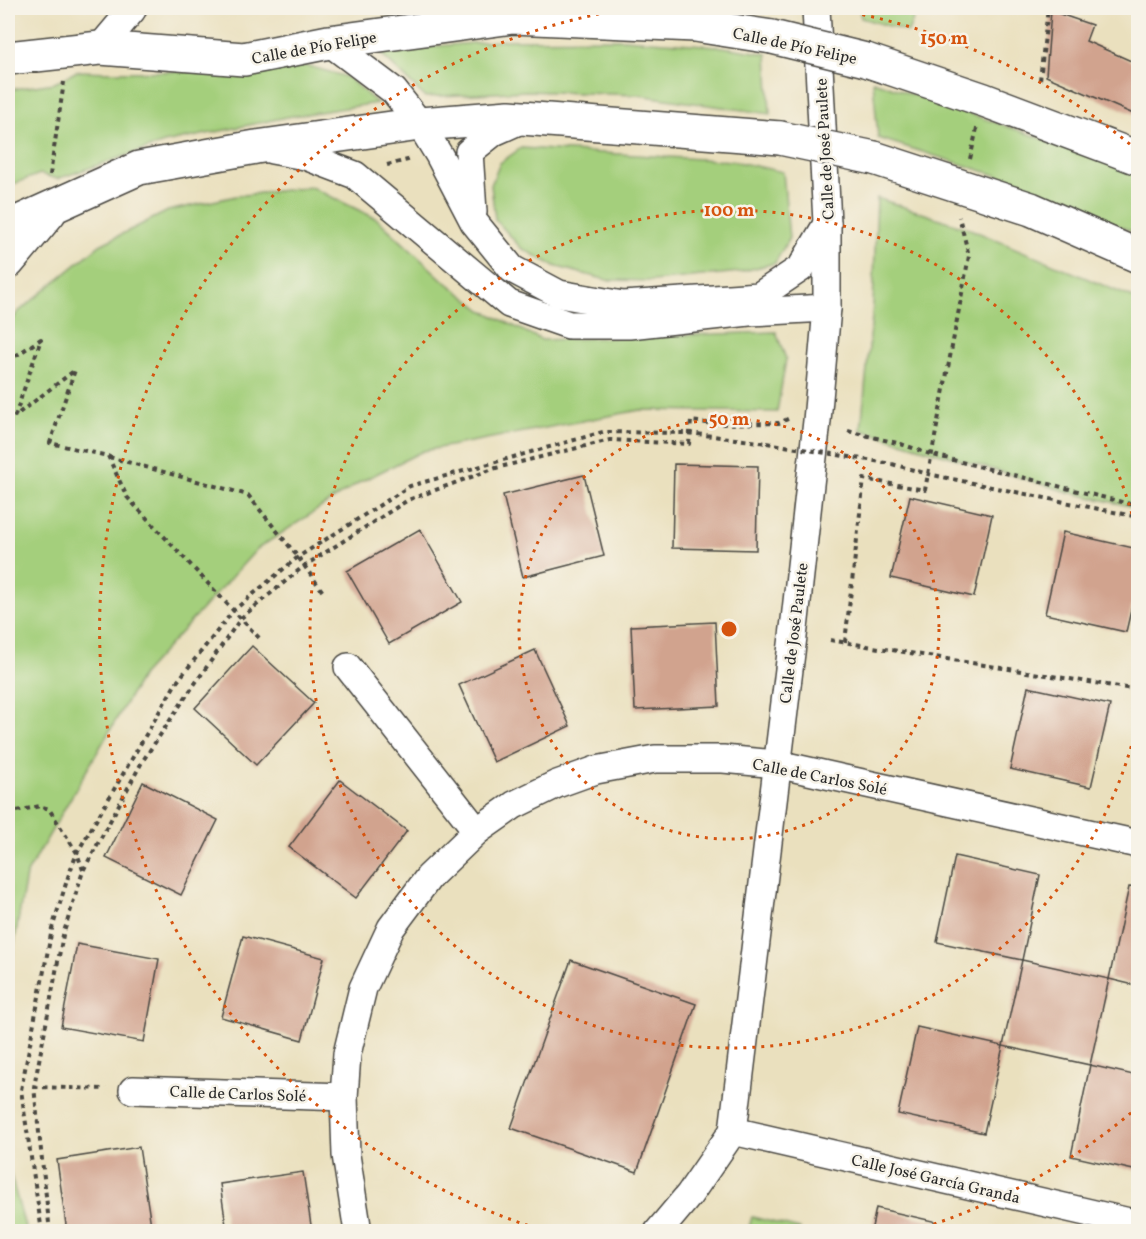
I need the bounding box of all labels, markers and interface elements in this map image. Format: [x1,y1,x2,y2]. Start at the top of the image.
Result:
street label: Calle de Pío Felipe [730,23,859,71]
street label: Calle de Pío Felipe [250,27,379,71]
text: 150 m [920,27,968,52]
street label: Calle de José Paulete [811,78,841,220]
text: 100 m [704,199,754,224]
text: 50 m [709,408,749,433]
street label: Calle de José Paulete [775,562,815,705]
centre of rings [719,619,739,639]
street label: Calle de Carlos Solé [750,754,889,802]
street label: Calle de Carlos Solé [169,1082,307,1108]
street label: Calle José García Granda [849,1150,1022,1210]

